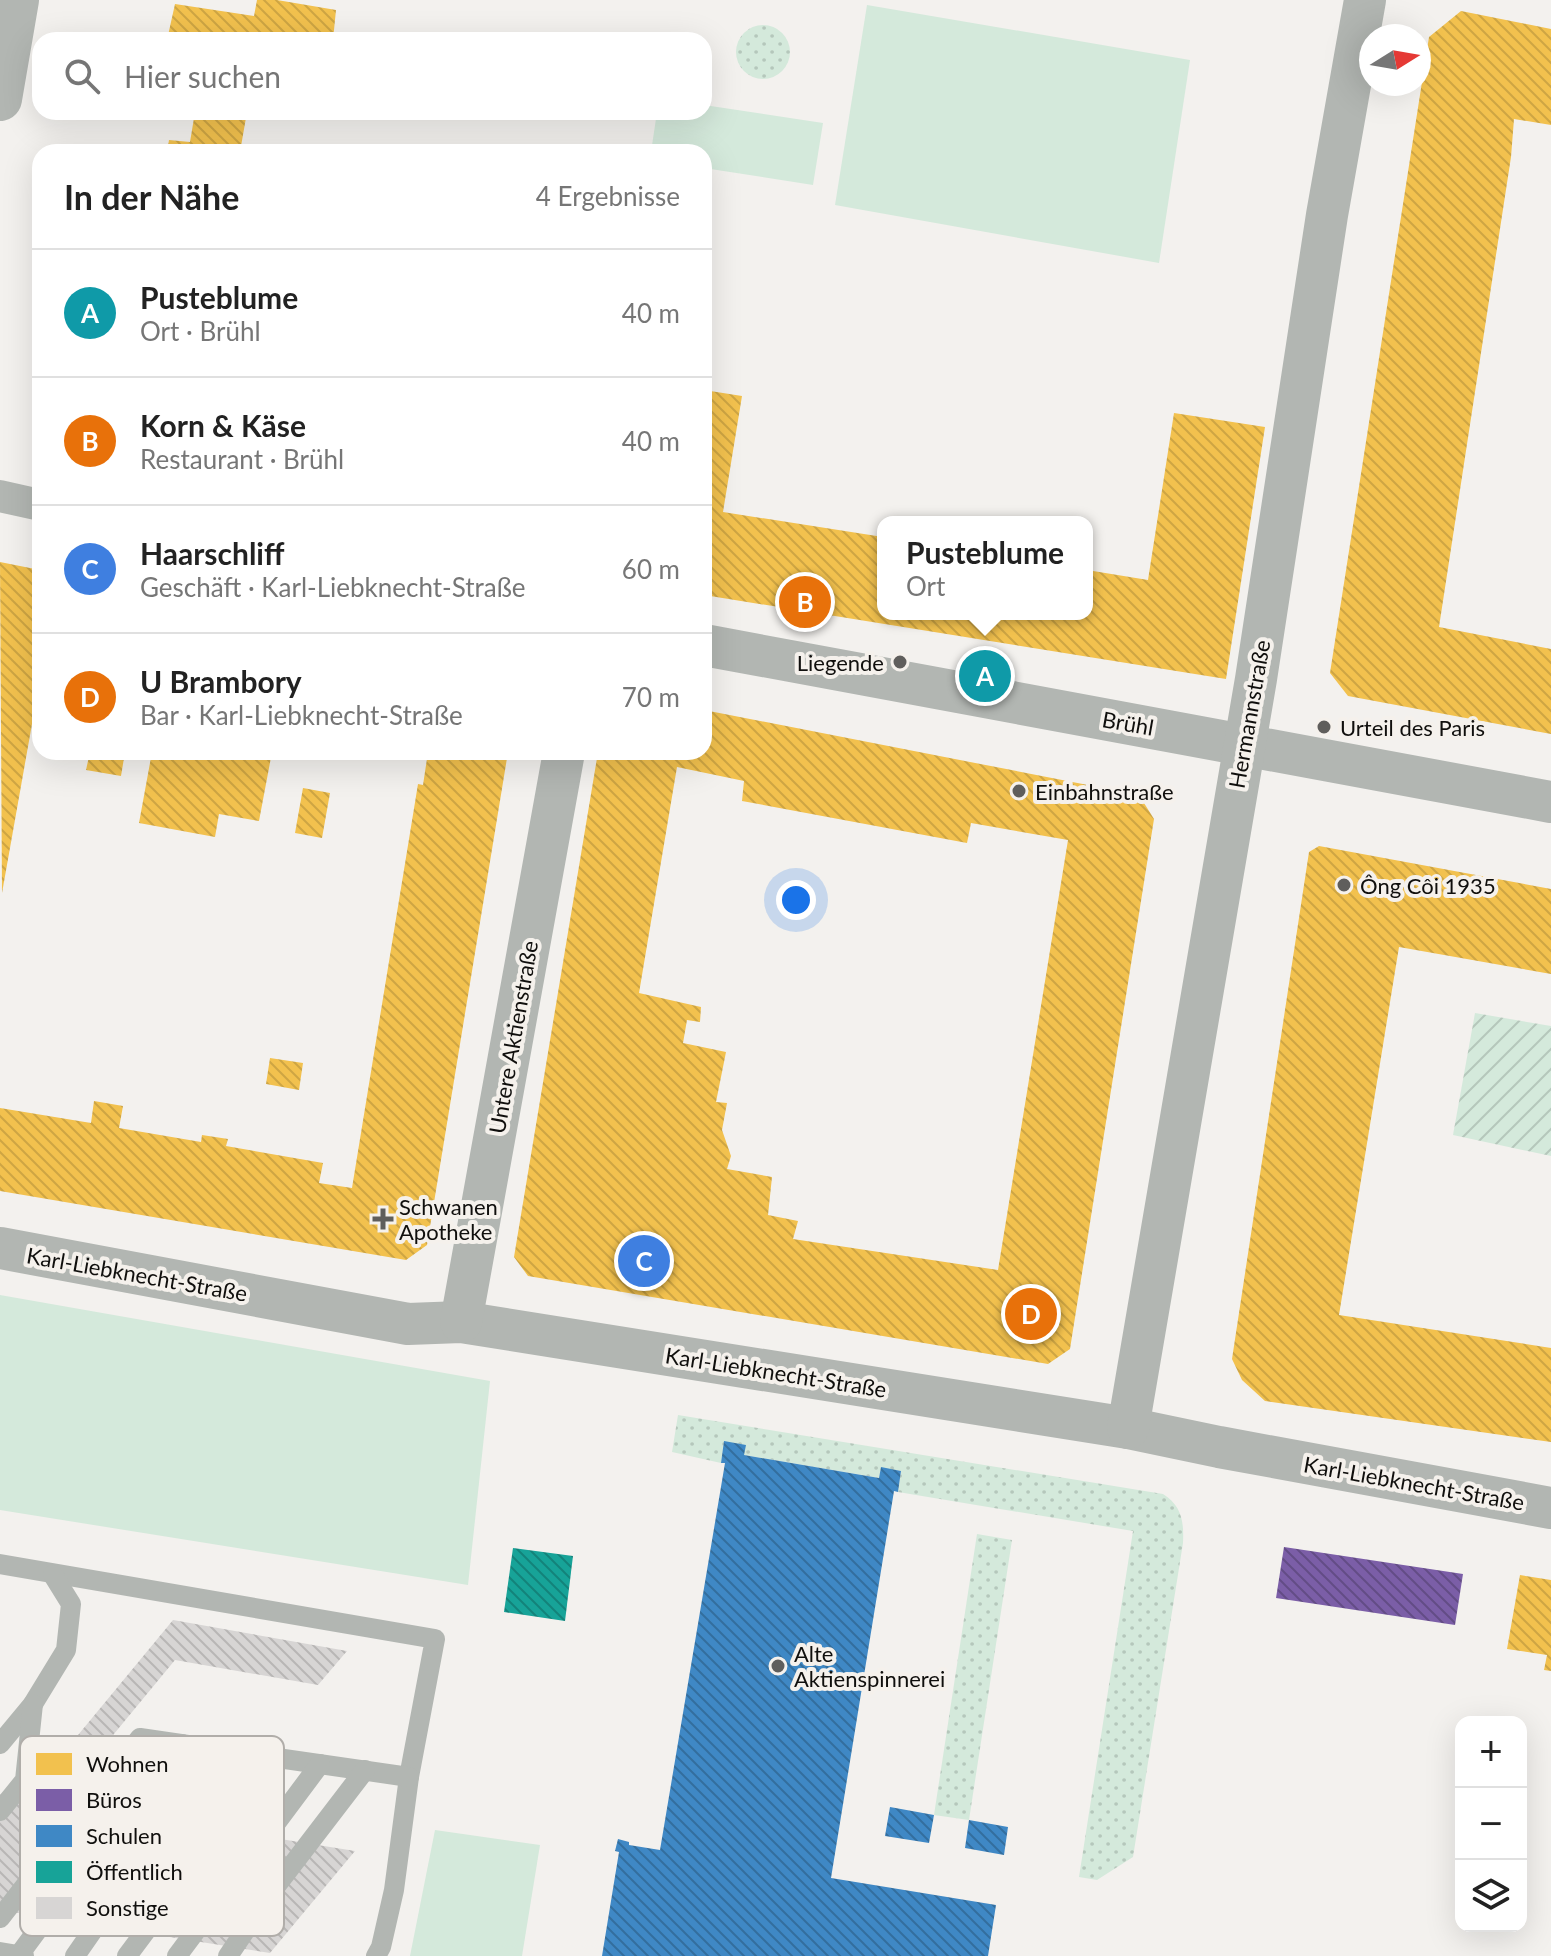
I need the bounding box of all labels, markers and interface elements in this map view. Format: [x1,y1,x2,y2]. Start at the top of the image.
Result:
north arrow [1359,24,1431,96]
search box [32,32,712,120]
icon: search [60,54,104,98]
text: Hier suchen [124,58,281,94]
text: In der Nähe [64,176,239,217]
text: 4 Ergebnisse [536,180,680,212]
text: Pusteblume [140,279,298,315]
text: A [81,297,99,329]
text: 40 m [622,297,680,329]
text: Ort · Brühl [140,315,261,347]
text: Korn & Käse [140,407,306,443]
text: B [81,425,99,457]
text: 40 m [622,425,680,457]
text: Restaurant · Brühl [140,443,344,475]
popup [877,516,1093,620]
text: Pusteblume [906,534,1064,570]
text: Haarschliff [140,535,284,571]
text: C [81,553,99,585]
text: 60 m [622,553,680,585]
text: Ort [906,570,945,602]
text: Geschäft · Karl-Liebknecht-Straße [140,571,526,603]
pin: B [779,572,831,632]
street label: Hermannstraße [1223,638,1275,790]
pin: A [959,646,1011,706]
place label: Liegende [797,649,884,676]
marker: Liegende [891,653,909,671]
text: U Brambory [140,663,302,699]
text: D [80,681,100,713]
text: 70 m [622,681,680,713]
text: Bar · Karl-Liebknecht-Straße [140,699,463,731]
street label: Brühl [1100,705,1156,741]
place label: Urteil des Paris [1340,714,1485,741]
marker: Urteil des Paris [1315,718,1333,736]
place label: Einbahnstraße [1035,778,1174,805]
marker: Einbahnstraße [1010,782,1028,800]
place label: Ông Côi 1935 [1360,872,1496,899]
marker: Ông Côi 1935 [1335,876,1353,894]
your location [776,880,816,920]
street label: Untere Aktienstraße [483,938,543,1136]
place label: Schwanen Apotheke [399,1193,498,1245]
marker: Schwanen Apotheke [374,1210,392,1228]
pin: C [618,1231,670,1291]
street label: Karl-Liebknecht-Straße [25,1241,249,1307]
pin: D [1005,1284,1057,1344]
street label: Karl-Liebknecht-Straße [663,1341,889,1403]
street label: Karl-Liebknecht-Straße [1302,1450,1526,1516]
place label: Alte Aktienspinnerei [794,1640,945,1692]
marker: Alte Aktienspinnerei [769,1657,787,1675]
map controls [1455,1716,1527,1932]
button: + [1455,1716,1527,1788]
legend [20,1736,284,1936]
text: Wohnen [86,1750,168,1777]
text: Büros [86,1786,142,1813]
button: − [1455,1788,1527,1860]
text: Schulen [86,1822,162,1849]
text: Öffentlich [86,1858,183,1885]
button: layers [1455,1860,1527,1932]
text: Sonstige [86,1894,169,1921]

